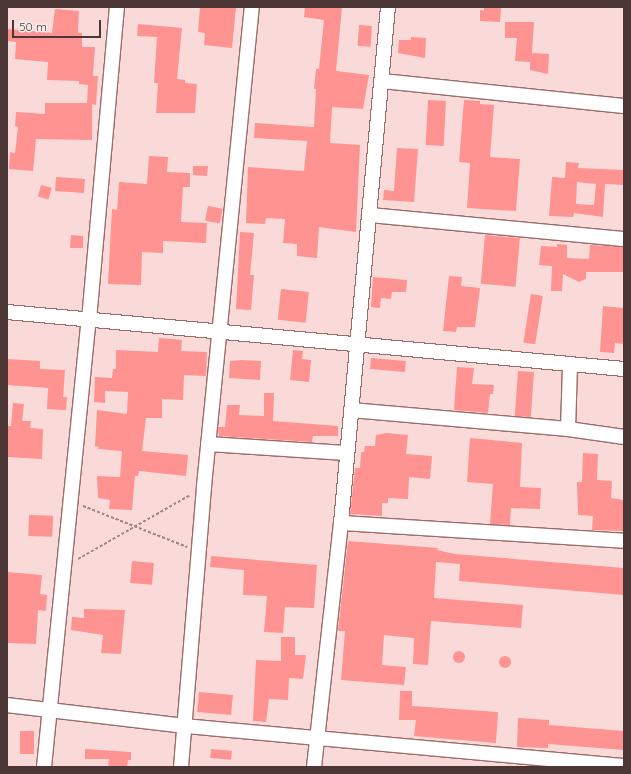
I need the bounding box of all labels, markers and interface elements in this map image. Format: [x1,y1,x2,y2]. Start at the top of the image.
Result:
scale bar [14,12,103,38]
text: 50 m [19,19,47,34]

